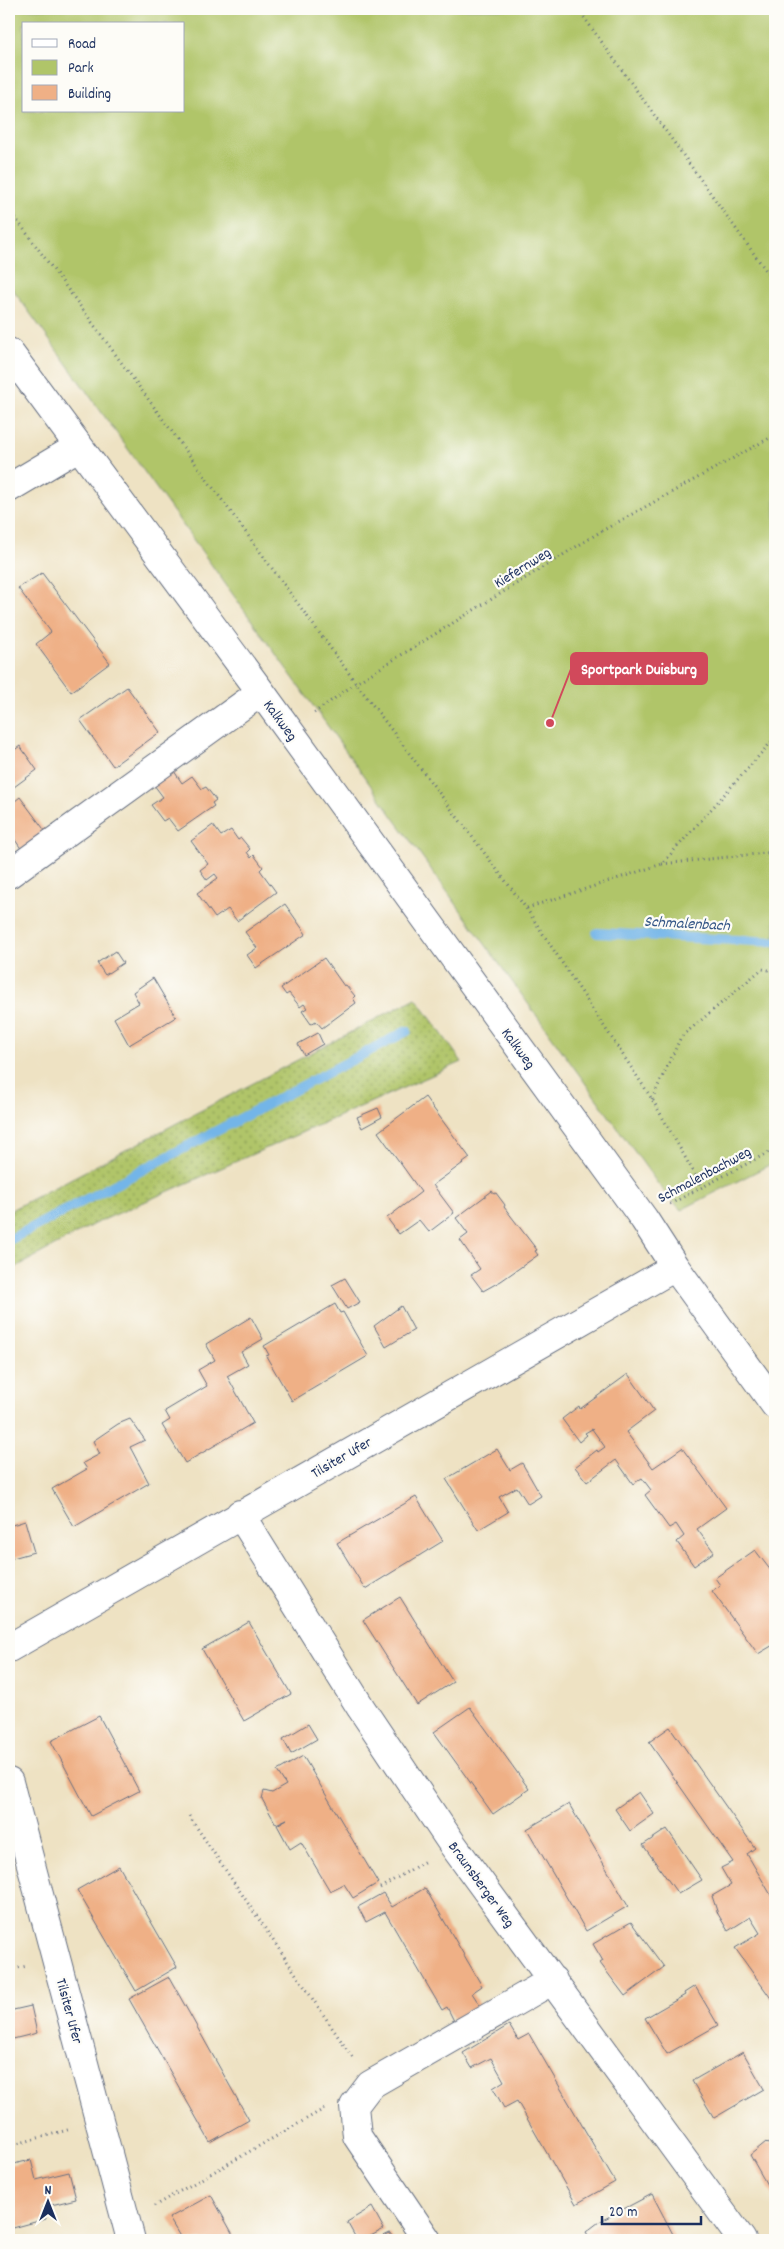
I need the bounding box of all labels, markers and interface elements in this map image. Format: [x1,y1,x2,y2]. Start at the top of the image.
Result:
legend [22,22,185,112]
text: Road [68,34,96,56]
text: Park [68,58,94,80]
text: Building [68,84,111,106]
street label: Kiefernweg [490,543,556,595]
callout: Sportpark Duisburg [571,653,707,684]
text: Sportpark Duisburg [581,659,697,682]
street label: Kalkweg [257,696,302,746]
water label: Schmalenbach [643,911,731,938]
street label: Kalkweg [495,1024,540,1074]
street label: Schmalenbachweg [654,1142,756,1210]
street label: Tilsiter Ufer [307,1432,377,1485]
street label: Braunsberger Weg [441,1837,519,1933]
street label: Tilsiter Ufer [49,1976,88,2047]
north arrow [22,2176,72,2226]
text: N [45,2181,52,2201]
scale bar [602,2194,700,2226]
text: 20 m [609,2202,637,2224]

